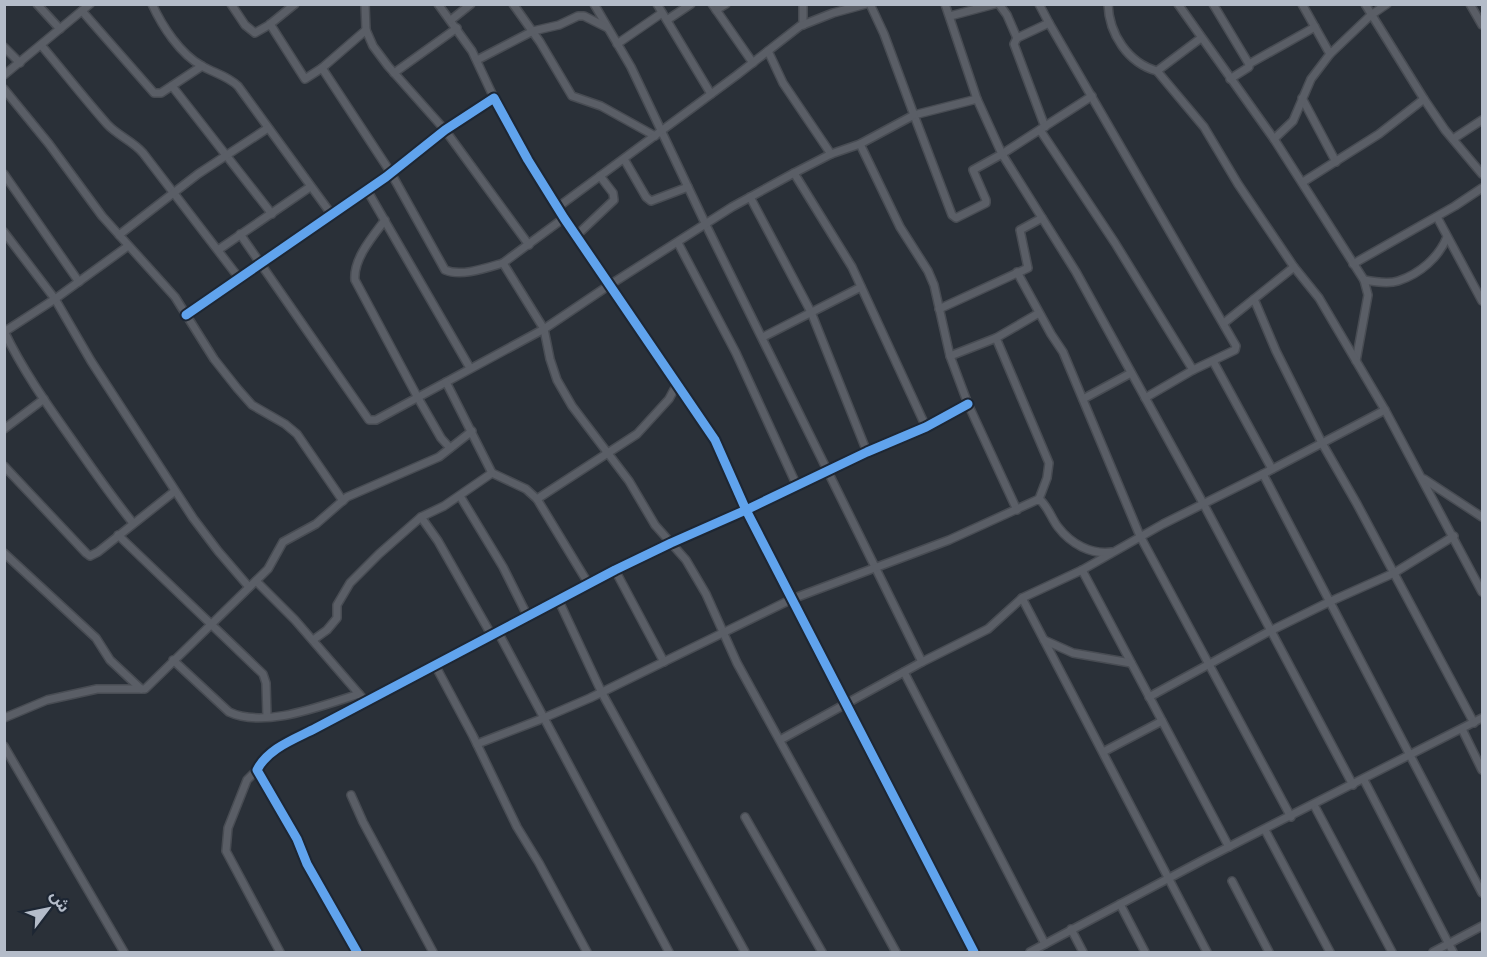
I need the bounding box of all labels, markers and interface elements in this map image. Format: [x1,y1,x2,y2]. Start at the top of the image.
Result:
north arrow [18,879,78,939]
text: ش [46,886,75,916]

